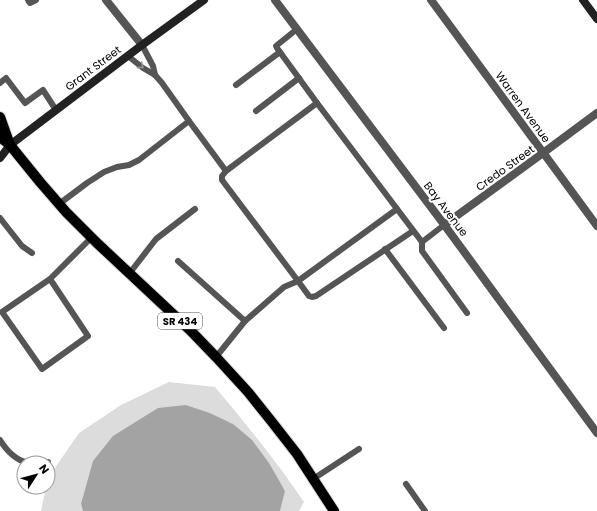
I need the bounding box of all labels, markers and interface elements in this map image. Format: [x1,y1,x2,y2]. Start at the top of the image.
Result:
street label: Grant Street [62,42,124,94]
one-way arrow [136,61,143,68]
street label: Warren Avenue [492,68,554,146]
street label: Credo Street [472,141,538,195]
street label: Bay Avenue [420,178,472,240]
road number: SR 434 [158,313,202,329]
north arrow [16,455,56,495]
text: N [35,461,53,477]

